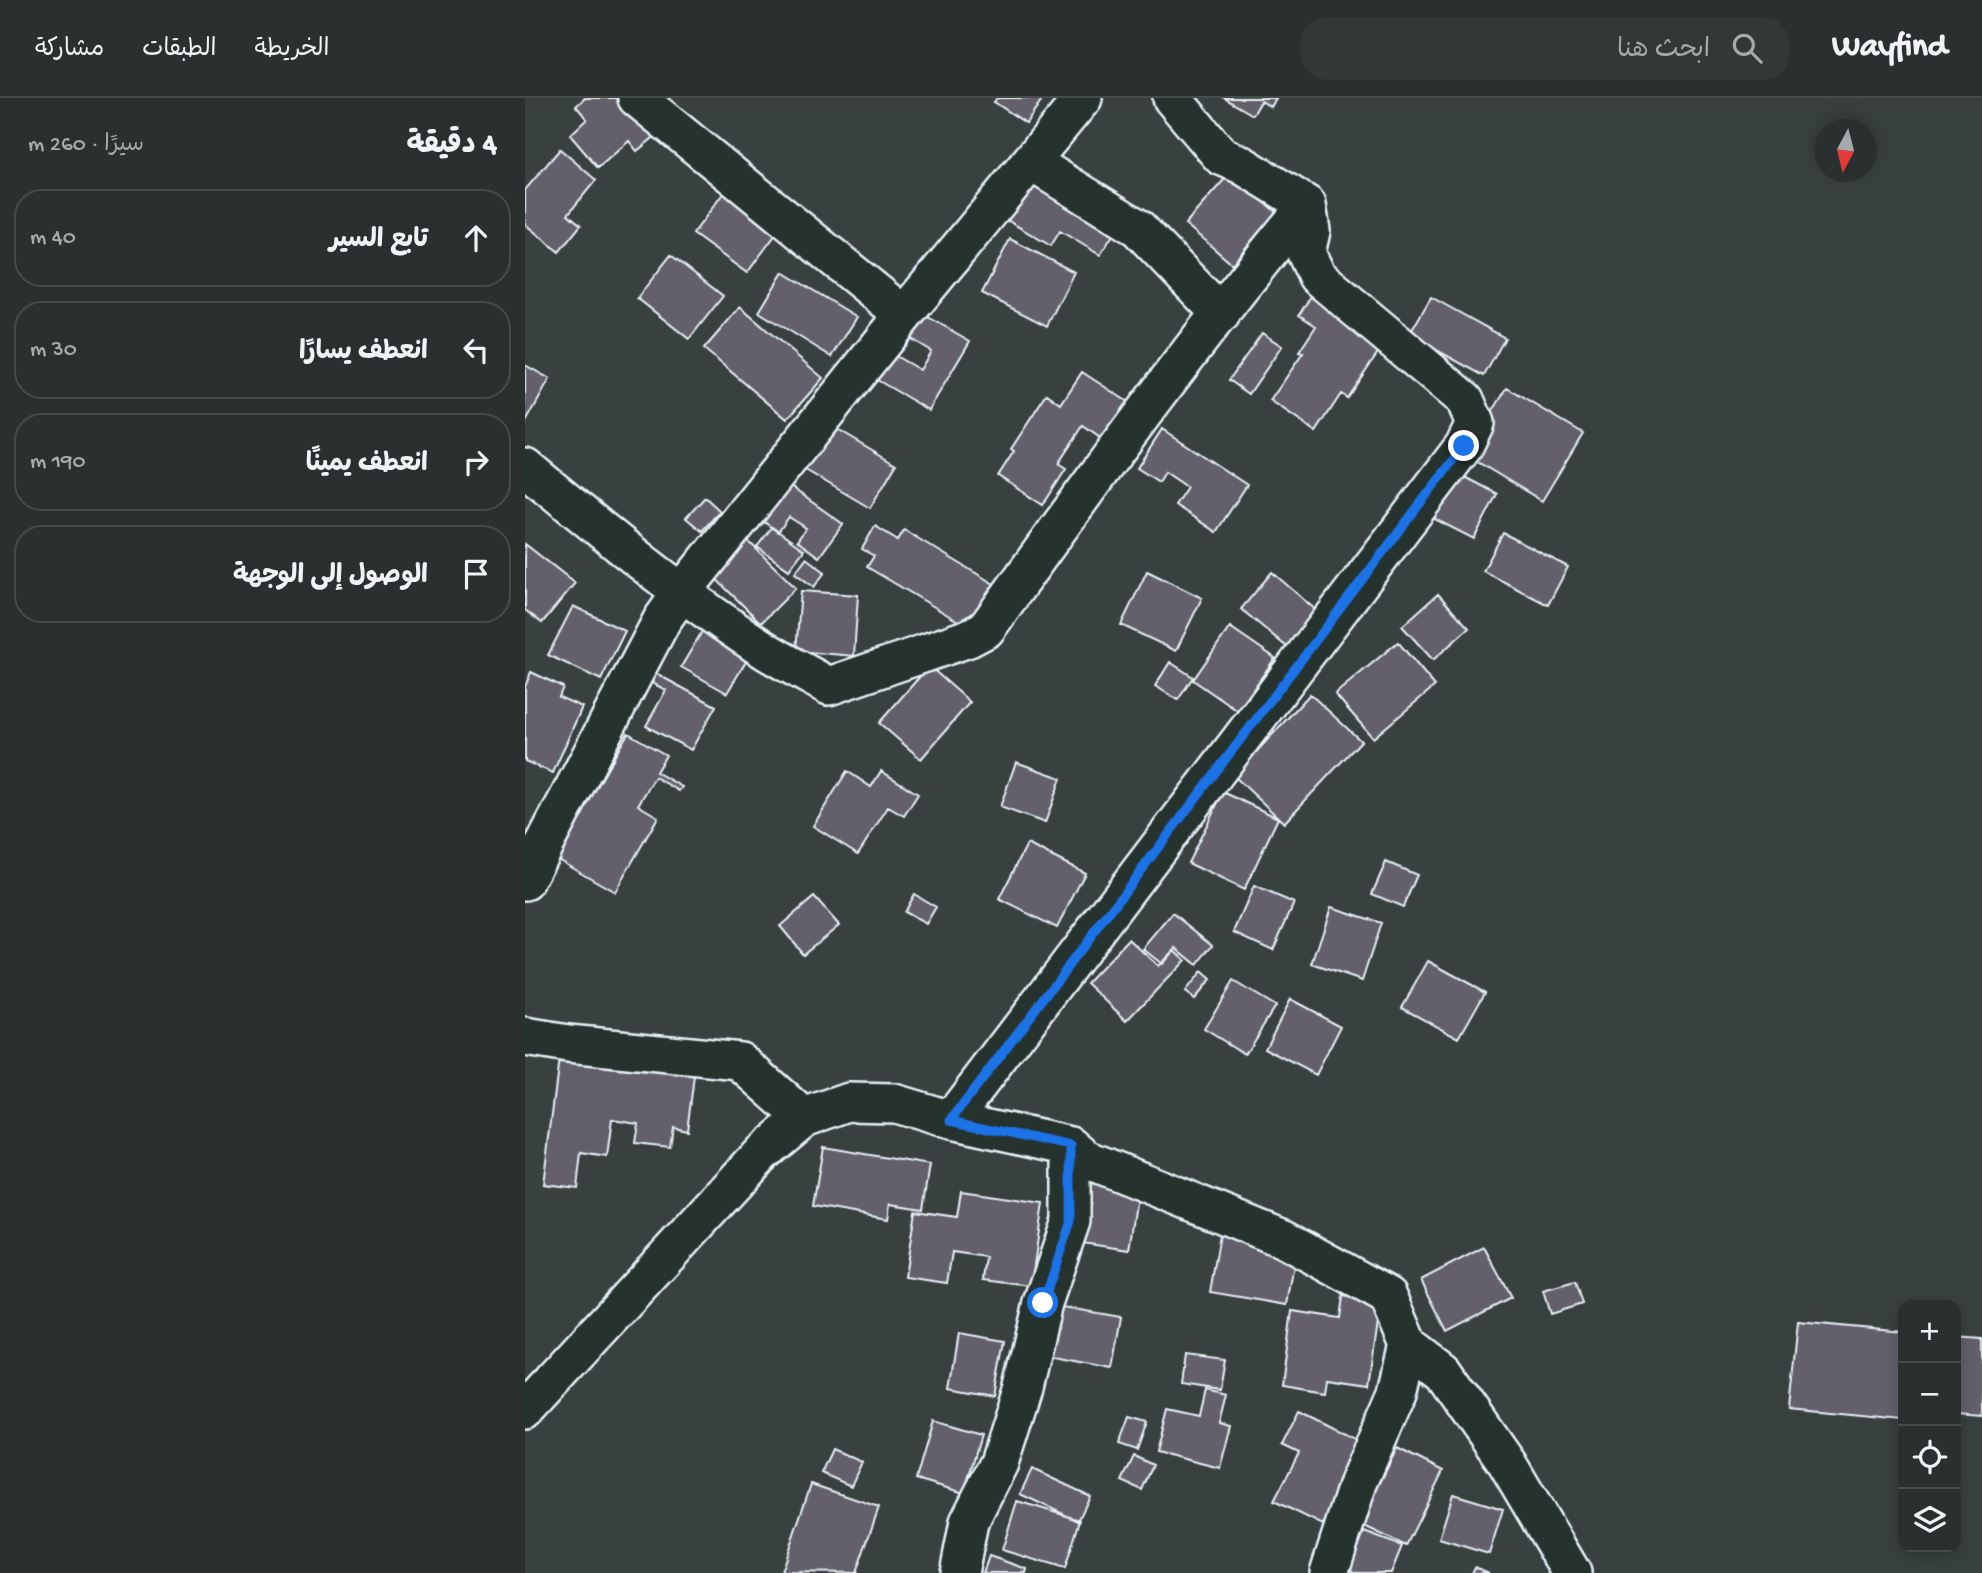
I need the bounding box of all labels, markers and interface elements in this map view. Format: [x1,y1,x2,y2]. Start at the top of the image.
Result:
search box [1300,17,1790,80]
icon: search [1728,29,1766,67]
text: Wayfind [1832,29,1947,67]
text: مشاركة [35,36,104,65]
text: الطبقات [142,36,217,65]
text: الخريطة [255,36,329,65]
text: ابحث هنا [1617,36,1710,67]
north arrow [1814,119,1877,182]
text: 4 دقيقة [406,129,497,164]
text: سيرًا · 260 m [28,132,144,159]
icon: ahead [457,219,495,257]
text: 40 m [30,225,76,252]
text: تابع السير [329,226,428,257]
icon: left [457,331,495,369]
text: 30 m [30,337,77,364]
text: انعطف يسارًا [299,338,428,369]
route end [1448,430,1479,461]
icon: right [457,443,495,481]
text: 190 m [30,449,86,476]
text: انعطف يمينًا [306,450,428,481]
icon: arrive [457,555,495,593]
text: الوصول إلى الوجهة [233,562,428,593]
route start [1027,1287,1058,1318]
map controls [1898,1300,1961,1552]
button: + [1898,1300,1961,1363]
button: − [1898,1363,1961,1426]
button: locate [1898,1426,1961,1489]
button: layers [1898,1489,1961,1552]

